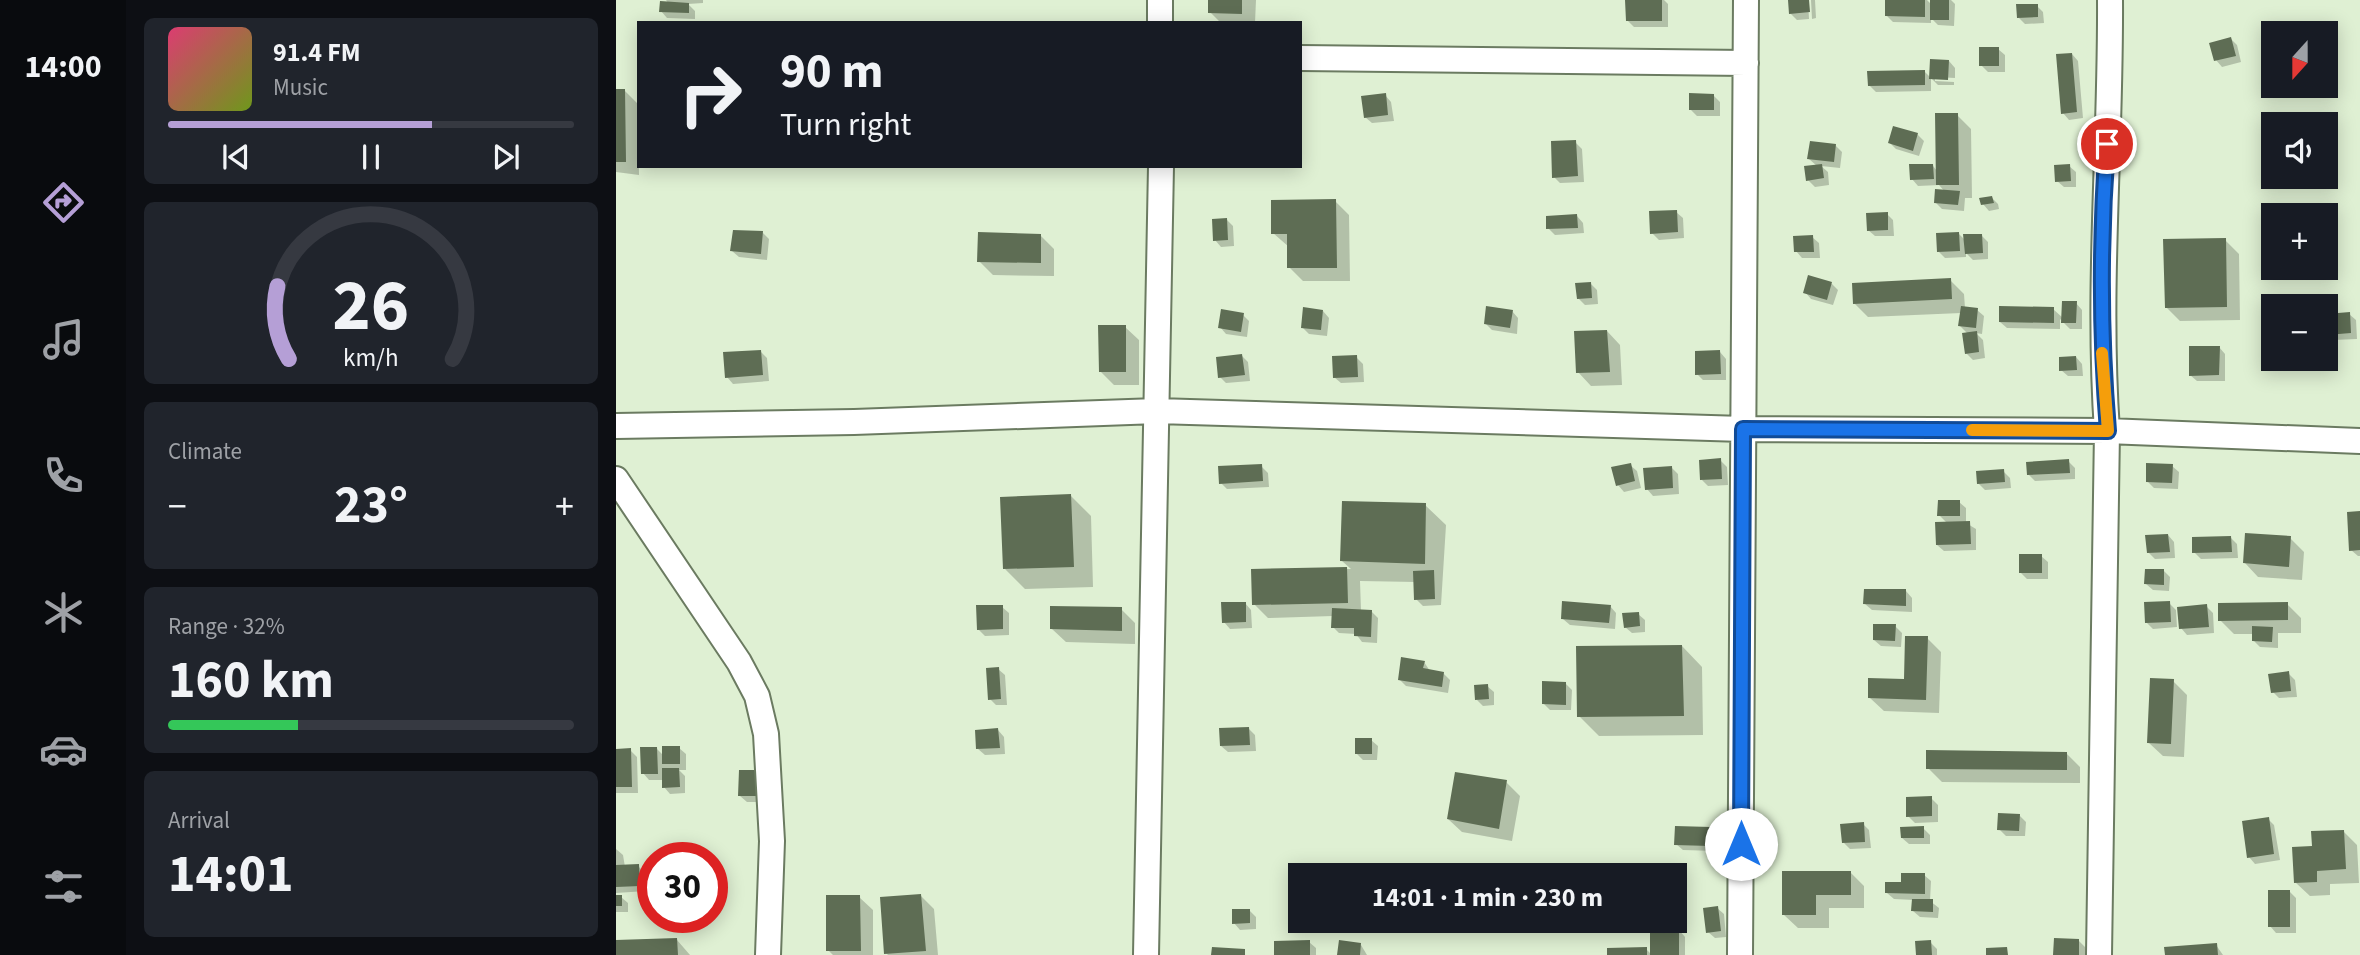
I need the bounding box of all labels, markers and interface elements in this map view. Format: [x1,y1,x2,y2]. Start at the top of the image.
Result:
north arrow [2261,21,2338,98]
map controls [2261,21,2338,371]
text: 91.4 FM [273,34,361,71]
text: 90 m [780,37,884,107]
text: 14:00 [24,44,102,90]
icon: right [665,49,756,140]
text: Music [273,71,328,104]
text: Turn right [780,102,911,148]
button: sound [2261,112,2338,189]
pin [2077,114,2137,174]
icon: arrive [2088,125,2126,163]
icon: previous [217,138,255,176]
icon: pause [352,138,390,176]
icon: next [487,138,525,176]
icon: directions [39,178,88,227]
button: + [2261,203,2338,280]
text: 26 [333,255,409,359]
button: − [2261,294,2338,371]
icon: music [39,315,88,364]
text: km/h [343,340,399,376]
text: Climate [168,435,242,468]
icon: phone [39,451,88,500]
text: 23° [334,469,408,543]
text: − [168,480,187,534]
text: + [555,480,574,534]
icon: climate [39,588,88,637]
text: Range · 32% [168,610,285,643]
text: 160 km [168,644,334,718]
icon: car [39,725,88,774]
text: Arrival [168,804,230,837]
position arrow [1704,807,1778,881]
text: 14:01 [168,838,293,912]
speed limit sign: 30 [637,842,728,933]
icon: filters [39,862,88,911]
text: 14:01 · 1 min · 230 m [1372,879,1603,916]

